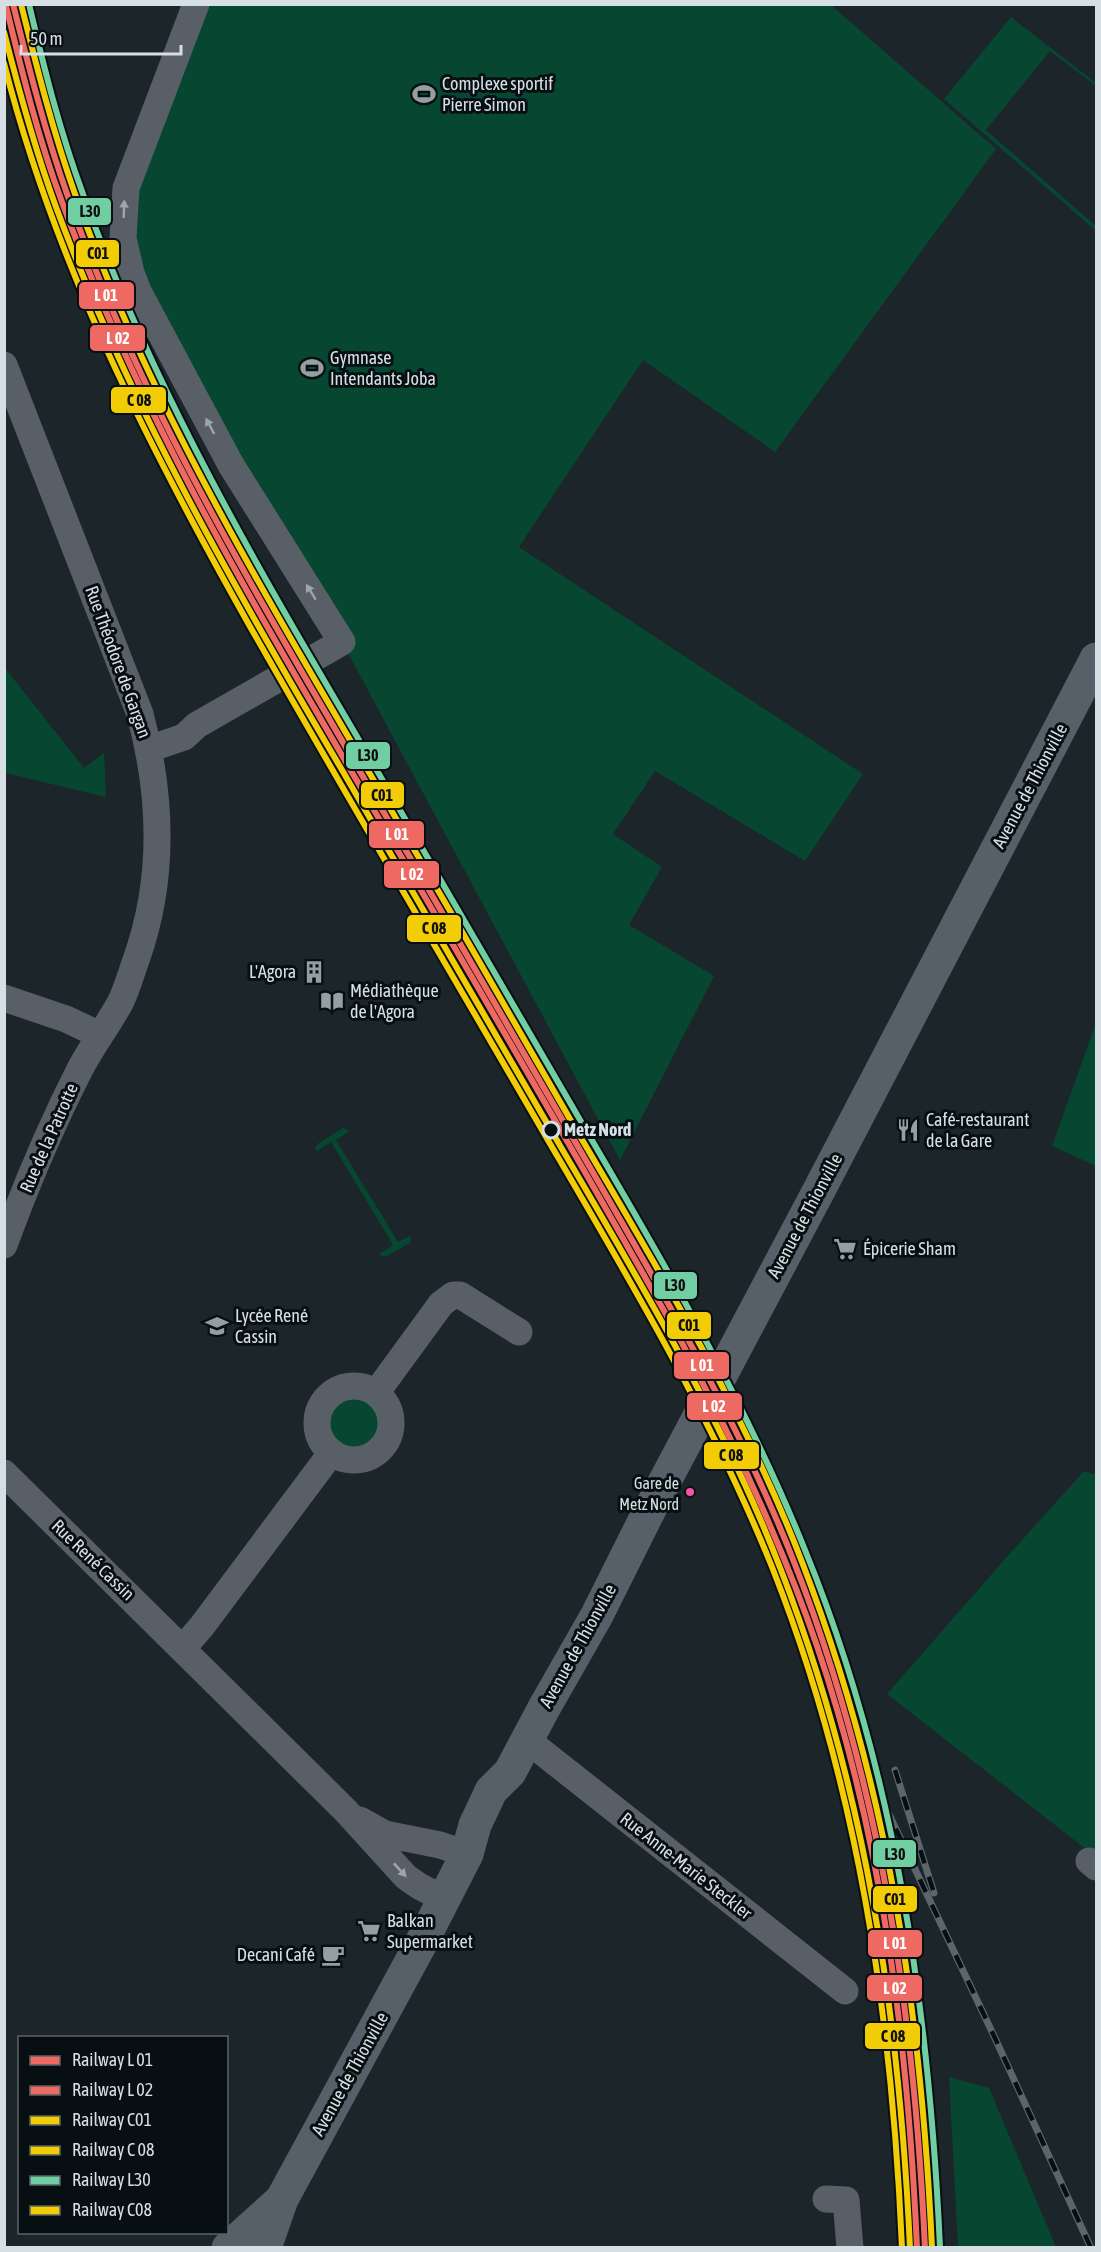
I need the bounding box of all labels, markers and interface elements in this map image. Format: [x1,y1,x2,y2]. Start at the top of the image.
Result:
scale bar [21,18,182,56]
text: 50 m [30,28,62,49]
place label: Complexe sportif Pierre Simon [442,73,553,115]
sports icon: Complexe sportif Pierre Simon [411,81,437,107]
line badge: L30 [67,197,112,226]
one-way arrow [119,199,128,218]
text: L30 [79,202,101,220]
line badge: C01 [75,239,120,268]
text: C01 [87,244,110,262]
line badge: L 01 [78,281,135,310]
text: L 01 [94,286,118,304]
line badge: L 02 [89,324,146,352]
text: L 02 [106,329,130,347]
place label: Gymnase Intendants Joba [330,347,436,389]
sports icon: Gymnase Intendants Joba [299,355,325,381]
line badge: C 08 [110,386,167,414]
text: C 08 [127,391,152,409]
one-way arrow [205,417,215,434]
street label: Rue Théodore de Gargan [81,583,156,741]
one-way arrow [306,584,317,600]
street label: Avenue de Thionville [988,720,1071,852]
line badge: L30 [345,741,391,770]
text: L30 [357,746,379,764]
line badge: C01 [360,781,405,809]
text: C01 [371,786,394,804]
line badge: L 01 [368,820,425,849]
text: L 01 [385,825,409,843]
line badge: L 02 [383,860,440,889]
text: L 02 [400,865,424,883]
line badge: C 08 [406,914,462,943]
text: C 08 [422,919,447,937]
building icon: L'Agora [301,959,327,985]
place label: L'Agora [249,961,296,982]
place label: Médiathèque de l'Agora [350,980,439,1022]
library icon: Médiathèque de l'Agora [319,988,345,1014]
street label: Rue de la Patrotte [15,1080,82,1196]
place label: Café-restaurant de la Gare [926,1109,1029,1151]
restaurant icon: Café-restaurant de la Gare [895,1117,921,1143]
place label: Metz Nord [564,1119,631,1140]
marker: Metz Nord [542,1121,560,1139]
street label: Avenue de Thionville [763,1150,846,1282]
supermarket icon: Épicerie Sham [832,1236,858,1262]
place label: Épicerie Sham [863,1238,956,1259]
line badge: L30 [653,1271,698,1300]
text: L30 [664,1276,686,1294]
place label: Lycée René Cassin [235,1305,308,1347]
line badge: C01 [666,1311,712,1340]
school or university icon: Lycée René Cassin [204,1313,230,1339]
text: C01 [678,1316,701,1334]
line badge: L 01 [673,1351,730,1380]
text: L 01 [690,1356,714,1374]
line badge: L 02 [686,1392,743,1421]
text: L 02 [702,1397,726,1415]
line badge: C 08 [703,1441,760,1470]
text: C 08 [719,1446,744,1464]
place label: Gare de Metz Nord [619,1474,679,1513]
marker: Gare de Metz Nord [684,1486,696,1498]
street label: Rue René Cassin [48,1515,139,1604]
street label: Avenue de Thionville [535,1580,620,1711]
street label: Rue Anne-Marie Steckler [616,1808,757,1924]
line badge: L30 [872,1839,917,1868]
text: L30 [884,1845,906,1863]
one-way arrow [393,1862,406,1877]
line badge: C01 [872,1885,918,1913]
text: C01 [884,1890,907,1908]
place label: Balkan Supermarket [387,1910,473,1952]
supermarket icon: Balkan Supermarket [356,1918,382,1944]
line badge: L 01 [867,1929,923,1958]
text: L 01 [883,1934,907,1952]
cafe icon: Decani Café [320,1942,346,1968]
place label: Decani Café [237,1944,315,1965]
line badge: L 02 [866,1974,923,2002]
text: L 02 [883,1979,907,1997]
street label: Avenue de Thionville [307,2008,392,2139]
line badge: C 08 [864,2022,921,2050]
text: C 08 [881,2027,906,2045]
legend [18,2036,228,2234]
text: Railway L 01 [72,2049,153,2070]
text: Railway L 02 [72,2079,153,2100]
text: Railway C01 [72,2109,152,2130]
text: Railway C 08 [72,2139,154,2160]
text: Railway L30 [72,2169,151,2190]
text: Railway C08 [72,2199,152,2220]

